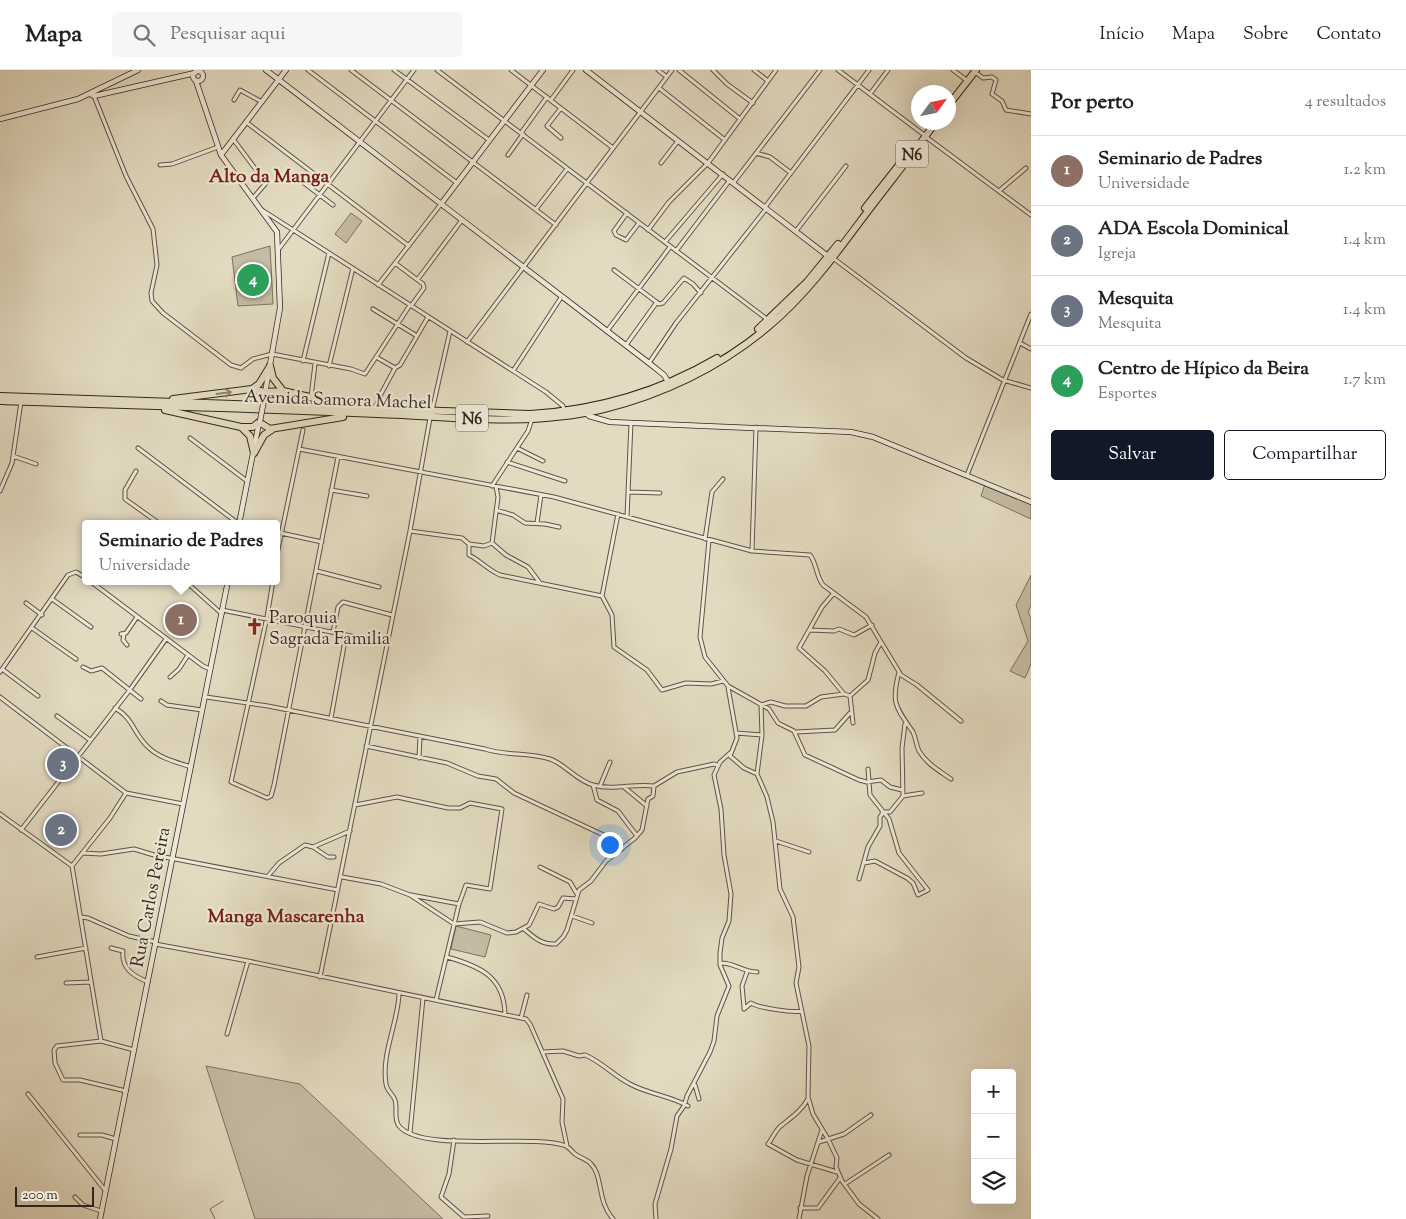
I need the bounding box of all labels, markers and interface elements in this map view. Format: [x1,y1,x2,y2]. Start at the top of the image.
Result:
search box [112,12,462,57]
text: Mapa [25,18,82,52]
icon: search [130,21,158,49]
text: Pesquisar aqui [170,21,286,48]
text: Início [1099,22,1144,48]
text: Mapa [1172,22,1215,48]
text: Sobre [1243,22,1288,48]
text: Contato [1316,22,1381,48]
north arrow [911,85,956,130]
text: Por perto [1051,88,1134,118]
text: 4 resultados [1305,91,1386,114]
road number: N6 [896,140,928,168]
text: Seminario de Padres [1098,146,1262,173]
text: 1 [1064,159,1070,182]
text: 1.2 km [1344,159,1386,182]
district label: Alto da Manga [209,164,329,191]
text: Universidade [1098,173,1190,196]
text: ADA Escola Dominical [1098,216,1289,243]
text: 2 [1063,229,1071,252]
text: 1.4 km [1343,229,1386,252]
text: Igreja [1098,243,1136,266]
pin: 4 [237,261,269,299]
text: Mesquita [1098,286,1173,313]
text: 3 [1064,299,1070,322]
text: 1.4 km [1343,299,1386,322]
text: Mesquita [1098,313,1162,336]
text: Centro de Hípico da Beira [1098,356,1309,383]
text: 4 [1063,369,1071,392]
text: 1.7 km [1343,369,1386,392]
text: Esportes [1098,383,1157,406]
street label: Avenida Samora Machel [244,385,432,417]
one-way arrow [215,387,231,397]
road number: N6 [456,404,488,432]
button: Salvar [1051,430,1214,480]
button: Compartilhar [1224,430,1386,480]
popup [82,520,280,585]
text: Seminario de Padres [99,528,263,555]
text: Universidade [99,555,190,578]
pin: 1 [165,601,197,639]
place label: Paroquia Sagrada Familia [269,606,390,653]
church icon: Paroquia Sagrada Familia [245,617,265,637]
pin: 3 [47,745,79,783]
pin: 2 [45,811,77,849]
street label: Rua Carlos Pereira [126,825,178,970]
your location [597,832,623,858]
district label: Manga Mascarenha [207,904,365,931]
map controls [971,1069,1016,1204]
button: + [971,1069,1016,1114]
button: − [971,1114,1016,1159]
button: layers [971,1159,1016,1204]
scale bar [15,1184,94,1207]
text: 200 m [22,1186,58,1206]

